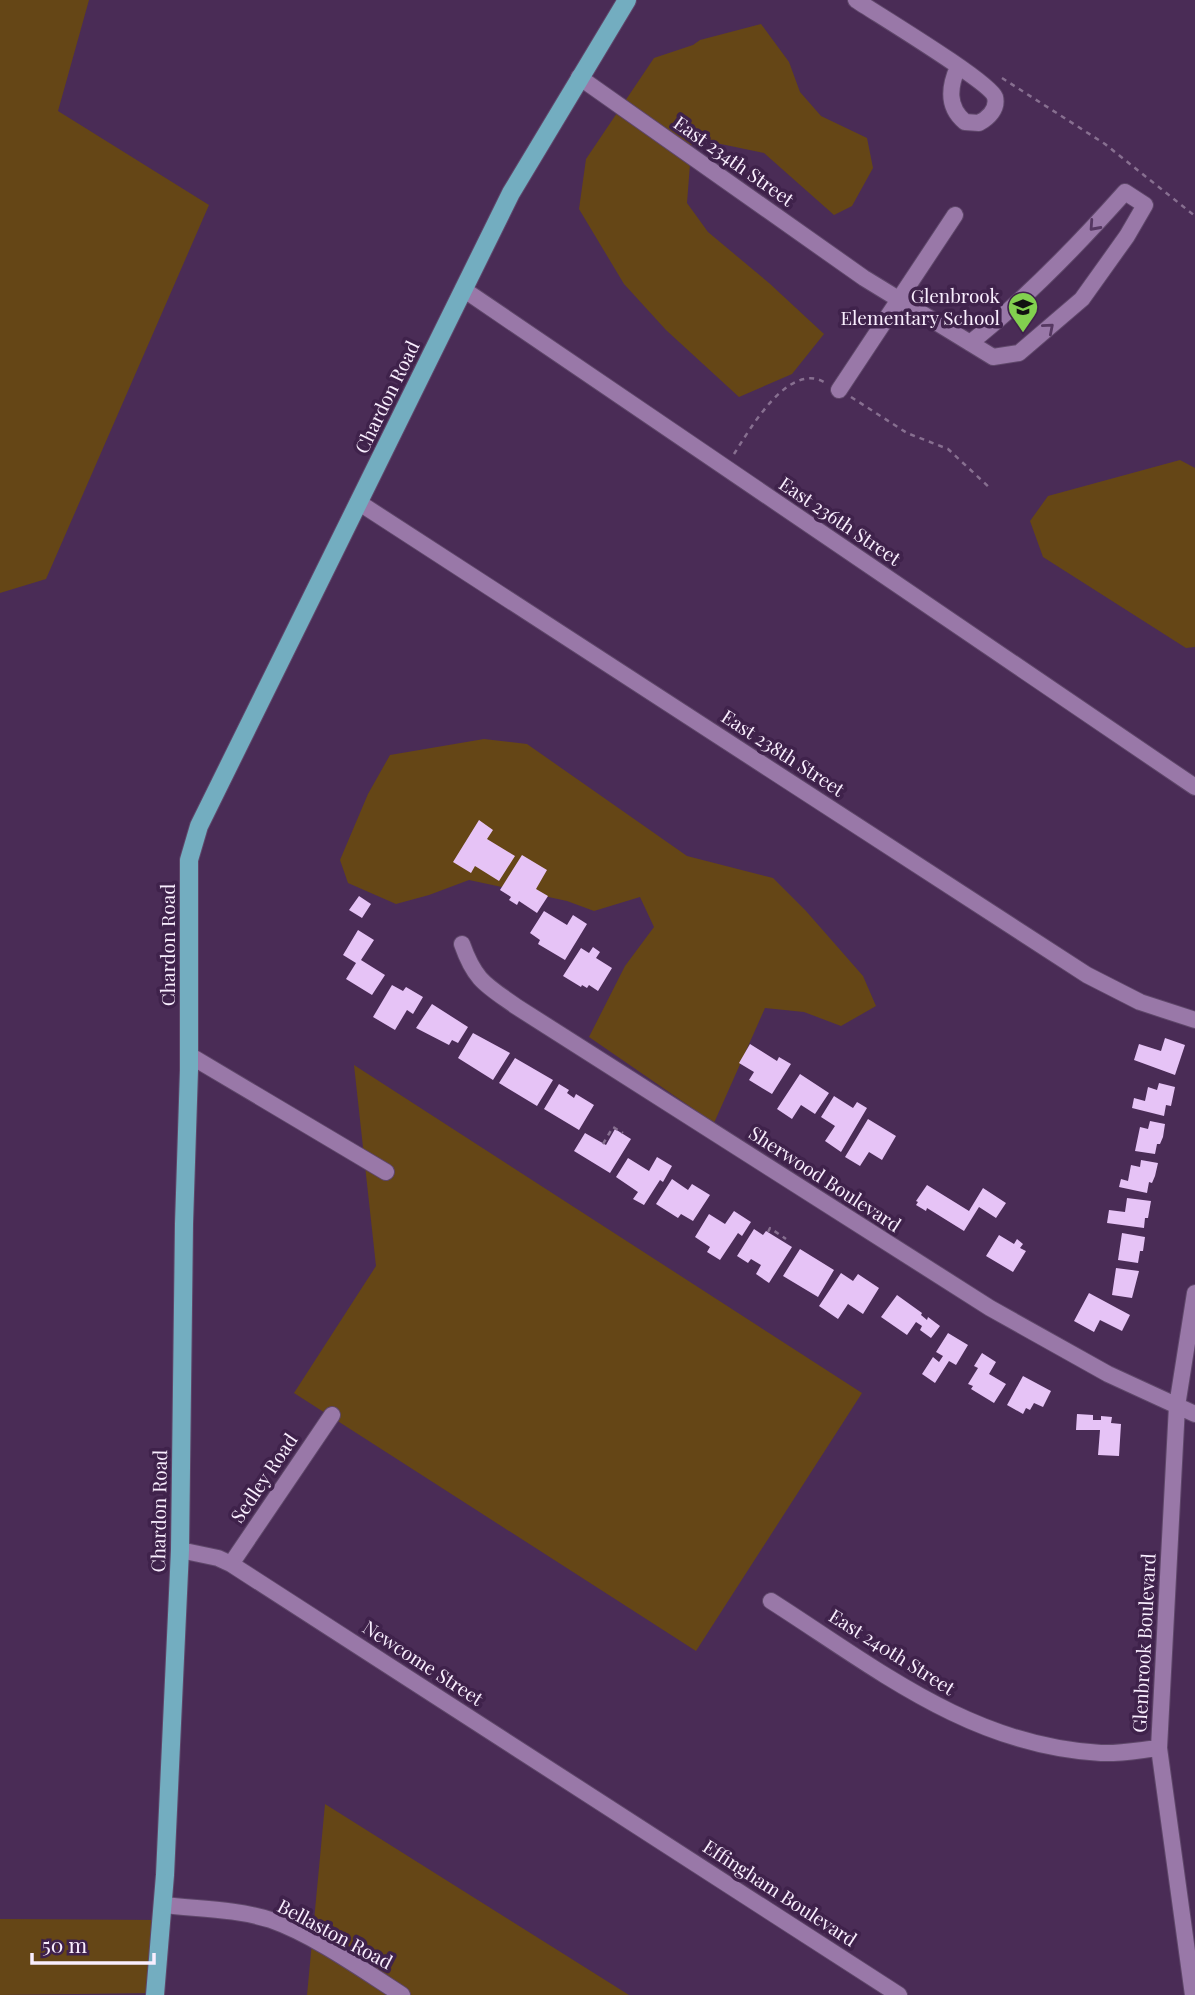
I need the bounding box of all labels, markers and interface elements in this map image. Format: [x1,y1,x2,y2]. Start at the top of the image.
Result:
street label: East 234th Street [669,109,800,212]
one-way arrow [1090,218,1102,231]
place label: Glenbrook Elementary School [841,282,1001,330]
school or university icon: Glenbrook Elementary School [1006,290,1040,334]
one-way arrow [1041,324,1054,336]
street label: Chardon Road [348,336,425,457]
street label: East 236th Street [775,470,907,571]
street label: East 238th Street [717,703,850,802]
street label: Chardon Road [154,884,180,1006]
street label: Sherwood Boulevard [744,1119,907,1237]
street label: Sedley Road [224,1428,303,1527]
street label: Chardon Road [144,1449,172,1572]
street label: Glenbrook Boulevard [1125,1553,1161,1733]
street label: East 240th Street [824,1602,961,1701]
street label: Newcome Street [358,1613,489,1711]
street label: Effingham Boulevard [699,1833,863,1952]
street label: Bellaston Road [273,1892,398,1974]
scale bar [32,1922,154,1966]
text: 50 m [42,1930,88,1958]

